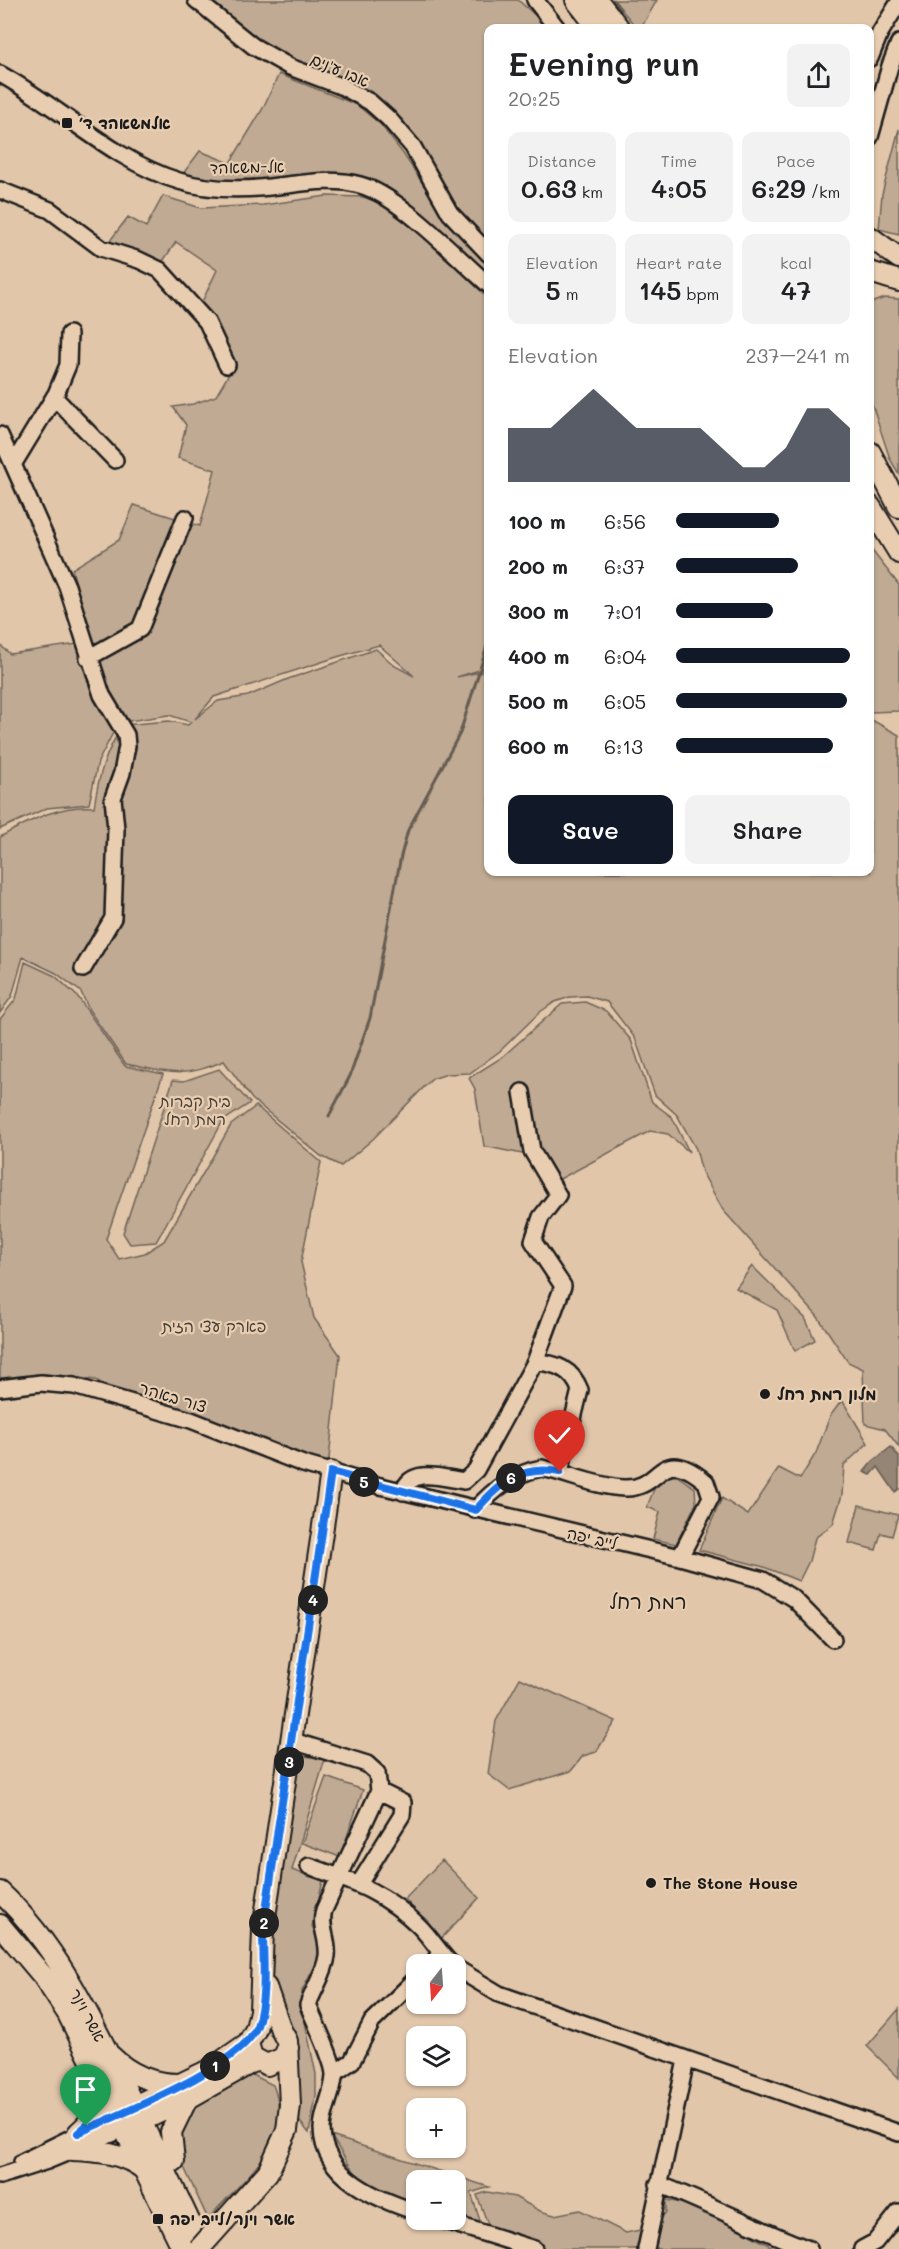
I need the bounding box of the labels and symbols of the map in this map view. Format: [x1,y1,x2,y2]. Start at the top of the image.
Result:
street label: אבו ע'נים [308,48,373,91]
place label: אלמשאהד ד׳ [79,112,171,133]
marker: אלמשאהד ד׳ [60,116,74,130]
street label: אל-משאהד [209,155,285,178]
park label: בית קברות רמת רחל [158,1090,231,1129]
park label: פארק עצי הזית [161,1315,266,1336]
street label: צור באהר [137,1376,209,1417]
place label: מלון רמת רחל [777,1383,877,1404]
marker: מלון רמת רחל [758,1387,772,1401]
pin [534,1410,585,1472]
pin: 6 [496,1463,526,1493]
pin: 5 [349,1467,379,1497]
street label: לייב יפה [565,1522,621,1554]
pin: 4 [298,1585,328,1615]
district label: רמת רחל [609,1588,687,1614]
pin: 3 [274,1747,304,1777]
place label: The Stone House [663,1872,798,1893]
marker: The Stone House [644,1876,658,1890]
pin: 2 [249,1908,279,1938]
north arrow [406,1954,466,2014]
street label: אשר וינר [66,1984,111,2045]
pin: 1 [200,2051,230,2081]
pin [60,2064,111,2126]
place label: אשר וינר/לייב יפה [170,2208,295,2229]
marker: אשר וינר/לייב יפה [151,2212,165,2226]

